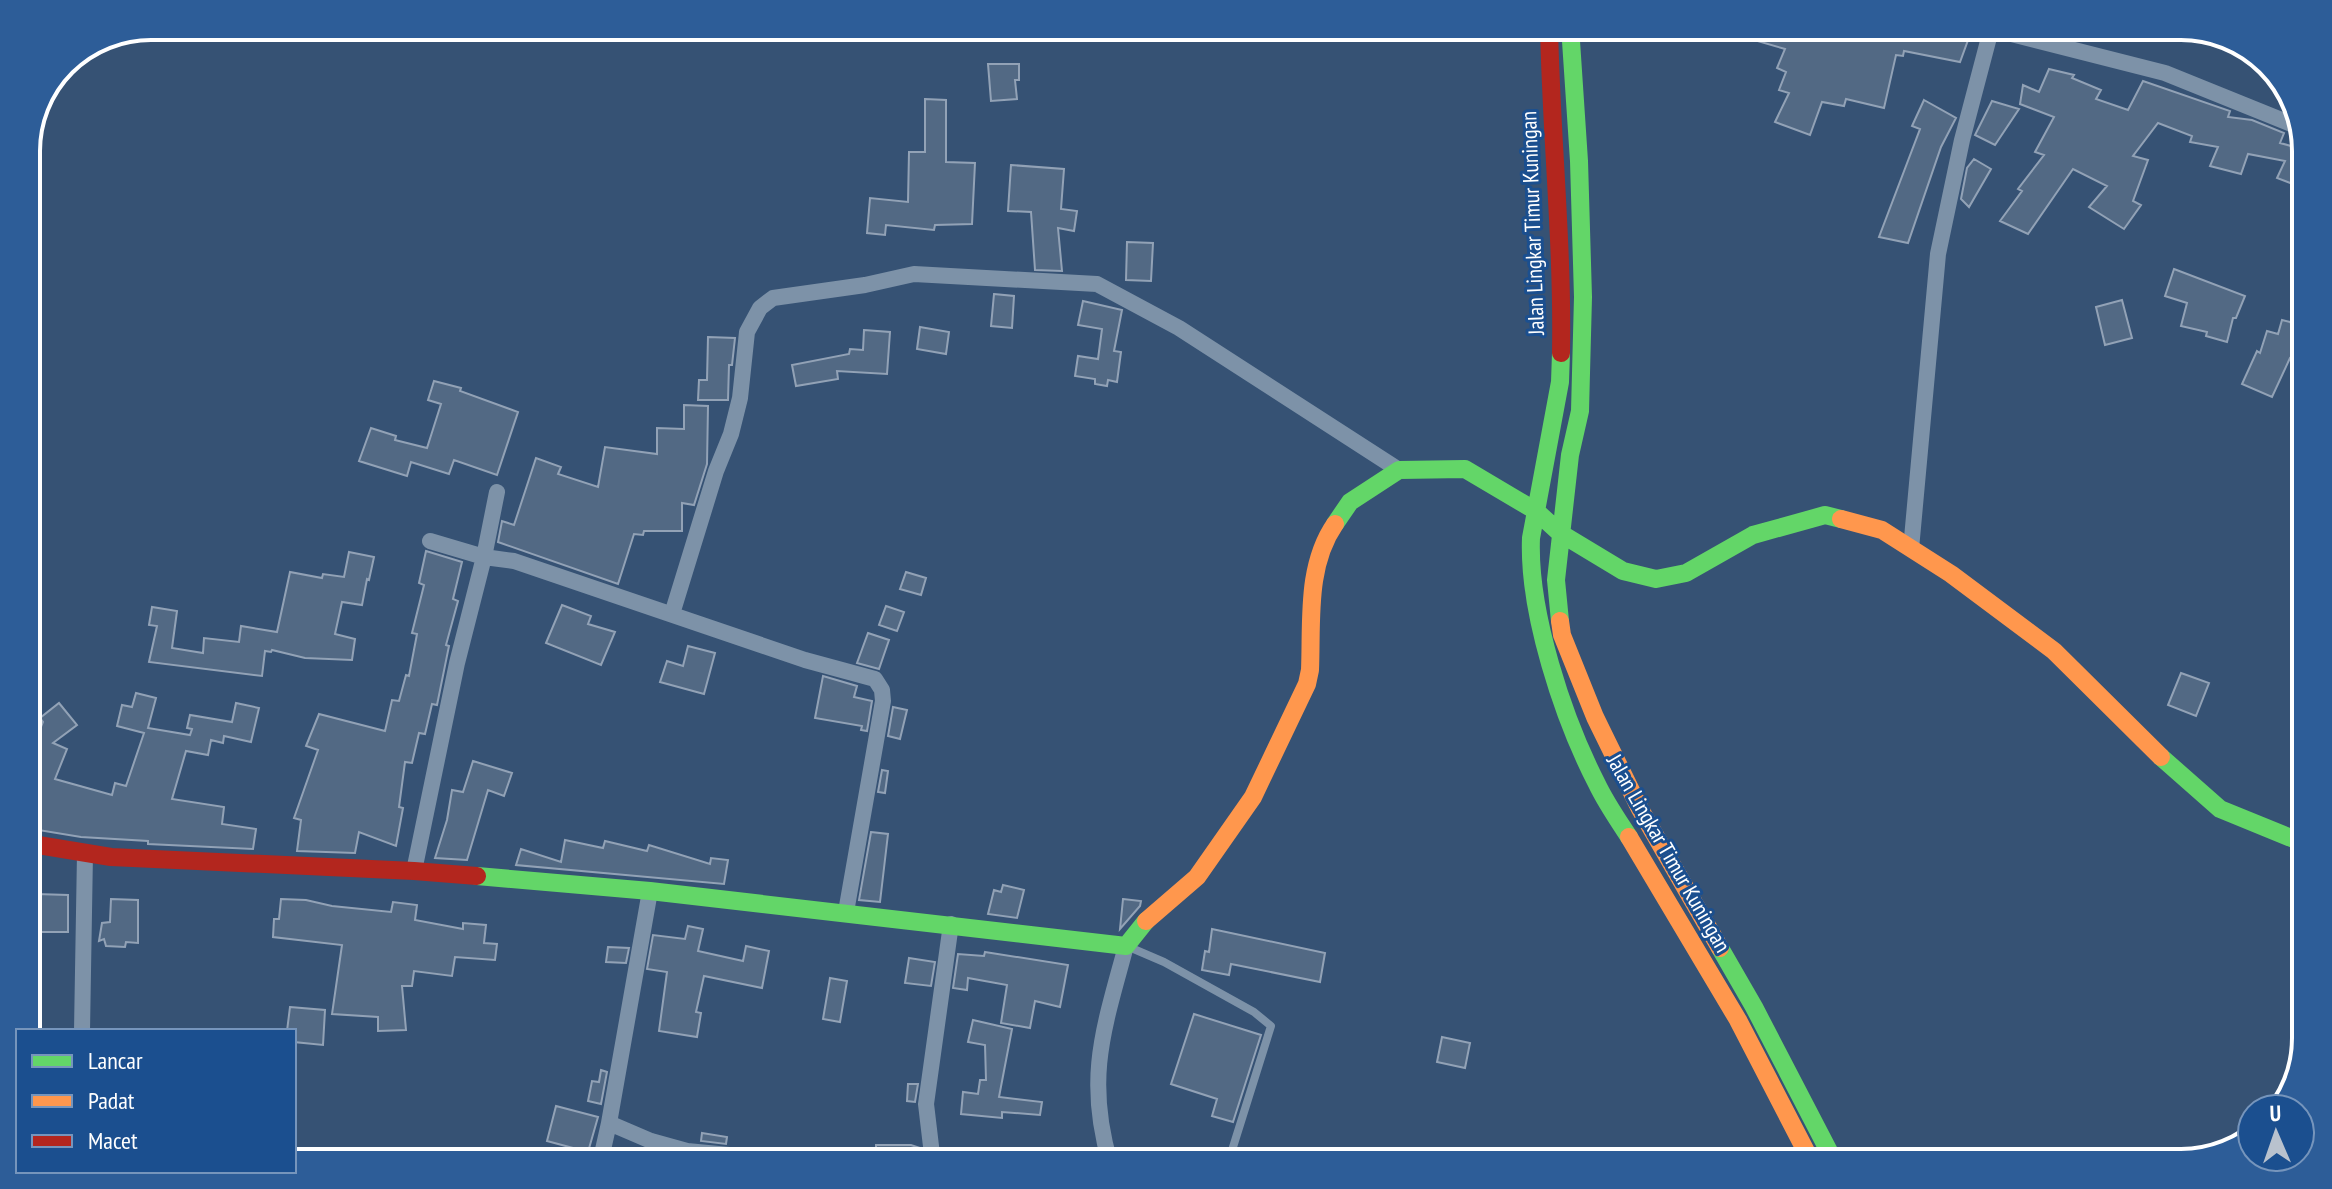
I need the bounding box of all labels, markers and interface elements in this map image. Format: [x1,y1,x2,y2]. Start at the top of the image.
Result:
street label: Jalan Lingkar Timur Kuningan [1514,111,1550,336]
street label: Jalan Lingkar Timur Kuningan [1600,748,1737,957]
legend [16,1029,296,1173]
text: Lancar [88,1045,143,1076]
text: Padat [88,1085,135,1116]
north arrow [2236,1093,2316,1173]
text: U [2269,1099,2281,1127]
text: Macet [88,1125,138,1156]

